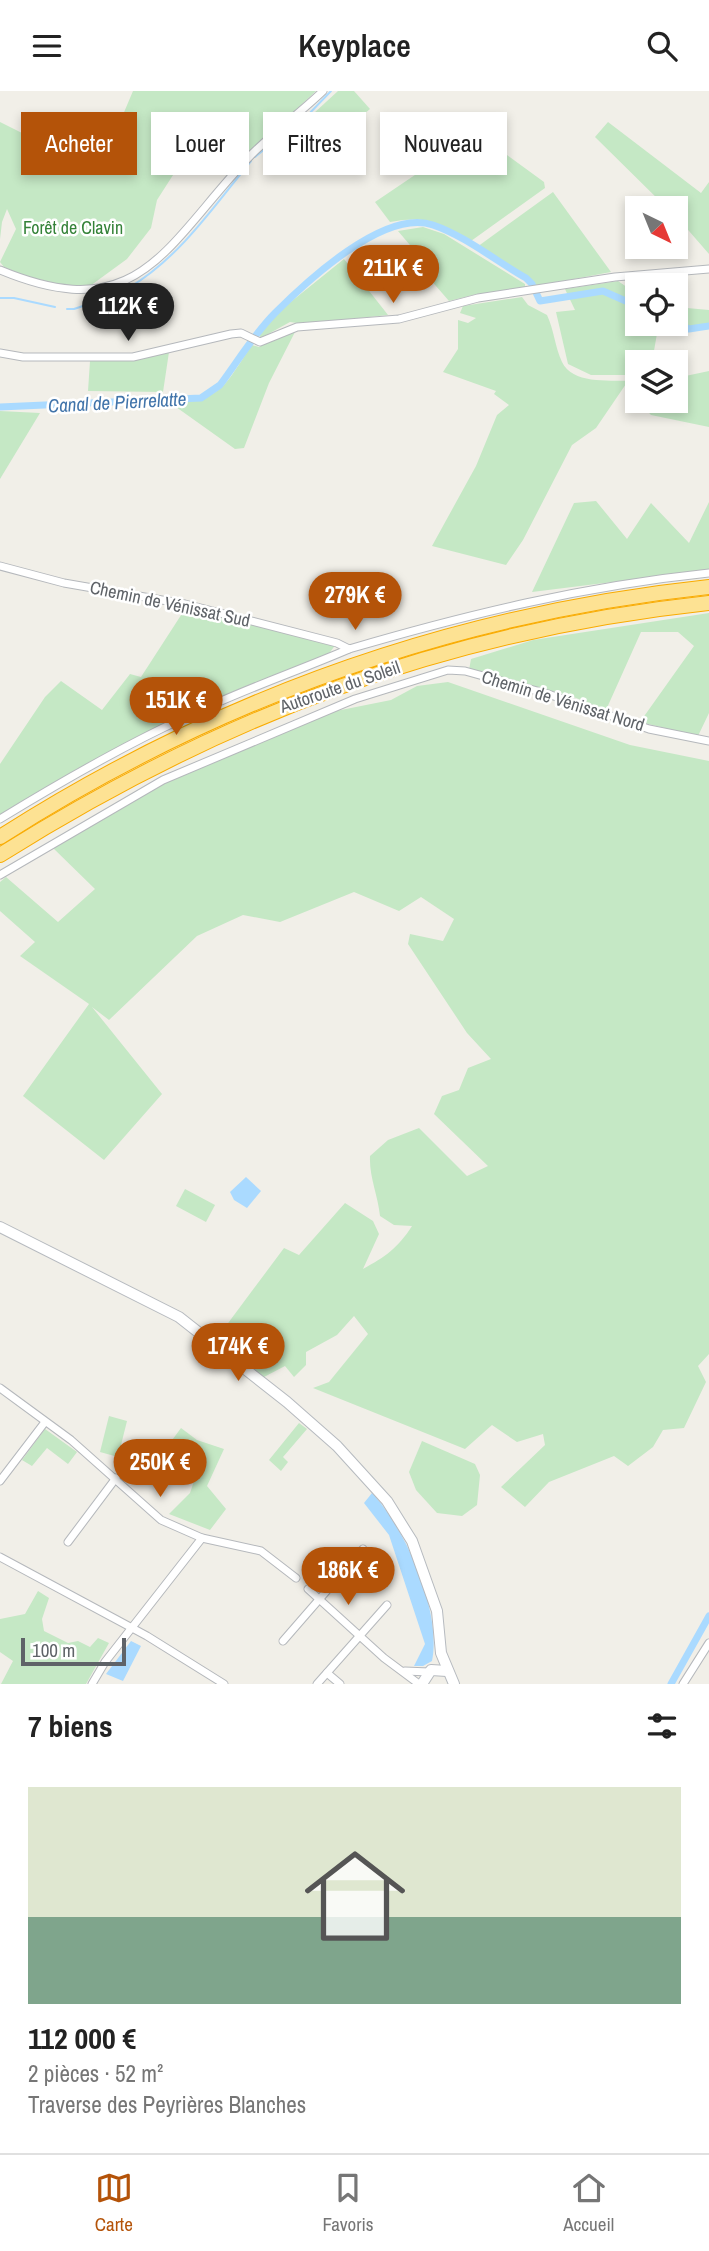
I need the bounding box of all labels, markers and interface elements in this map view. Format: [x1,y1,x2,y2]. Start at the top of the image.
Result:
text: Keyplace [298,24,411,67]
icon: menu [28,27,66,65]
icon: search [643,27,681,65]
chip: Acheter [21,112,137,175]
chip: Louer [151,112,249,175]
chip: Filtres [263,112,366,175]
chip: Nouveau [380,112,507,175]
north arrow [625,196,688,259]
map controls [625,196,688,413]
park label: Forêt de Clavin [23,215,123,240]
pin: 211K € [336,245,450,305]
text: 211K € [363,252,423,283]
button: locate [625,273,688,336]
pin: 112K € [71,283,185,343]
text: 112K € [98,290,158,321]
button: layers [625,350,688,413]
water label: Canal de Pierrelatte [47,385,187,419]
pin: 279K € [298,573,412,632]
street label: Chemin de Vénissat Sud [88,574,253,633]
text: 279K € [325,579,385,610]
street label: Autoroute du Soleil [275,654,403,719]
street label: Chemin de Vénissat Nord [479,664,648,737]
pin: 151K € [119,677,233,737]
text: 151K € [146,684,206,715]
pin: 174K € [181,1323,295,1383]
text: 174K € [208,1330,268,1361]
pin: 250K € [103,1439,217,1499]
text: 250K € [130,1446,190,1477]
pin: 186K € [291,1547,405,1607]
text: 186K € [318,1554,378,1585]
scale bar [21,1635,126,1667]
text: 100 m [32,1637,75,1663]
text: 7 biens [28,1706,113,1746]
icon: filters [643,1707,681,1745]
icon: home [292,1833,418,1959]
text: 112 000 € [28,2018,136,2058]
text: 2 pièces · 52 m² [28,2058,163,2089]
text: Traverse des Peyrières Blanches [28,2089,306,2120]
tab: Carte [95,2169,133,2237]
tab: Favoris [322,2169,374,2237]
tab: Accueil [563,2169,614,2237]

